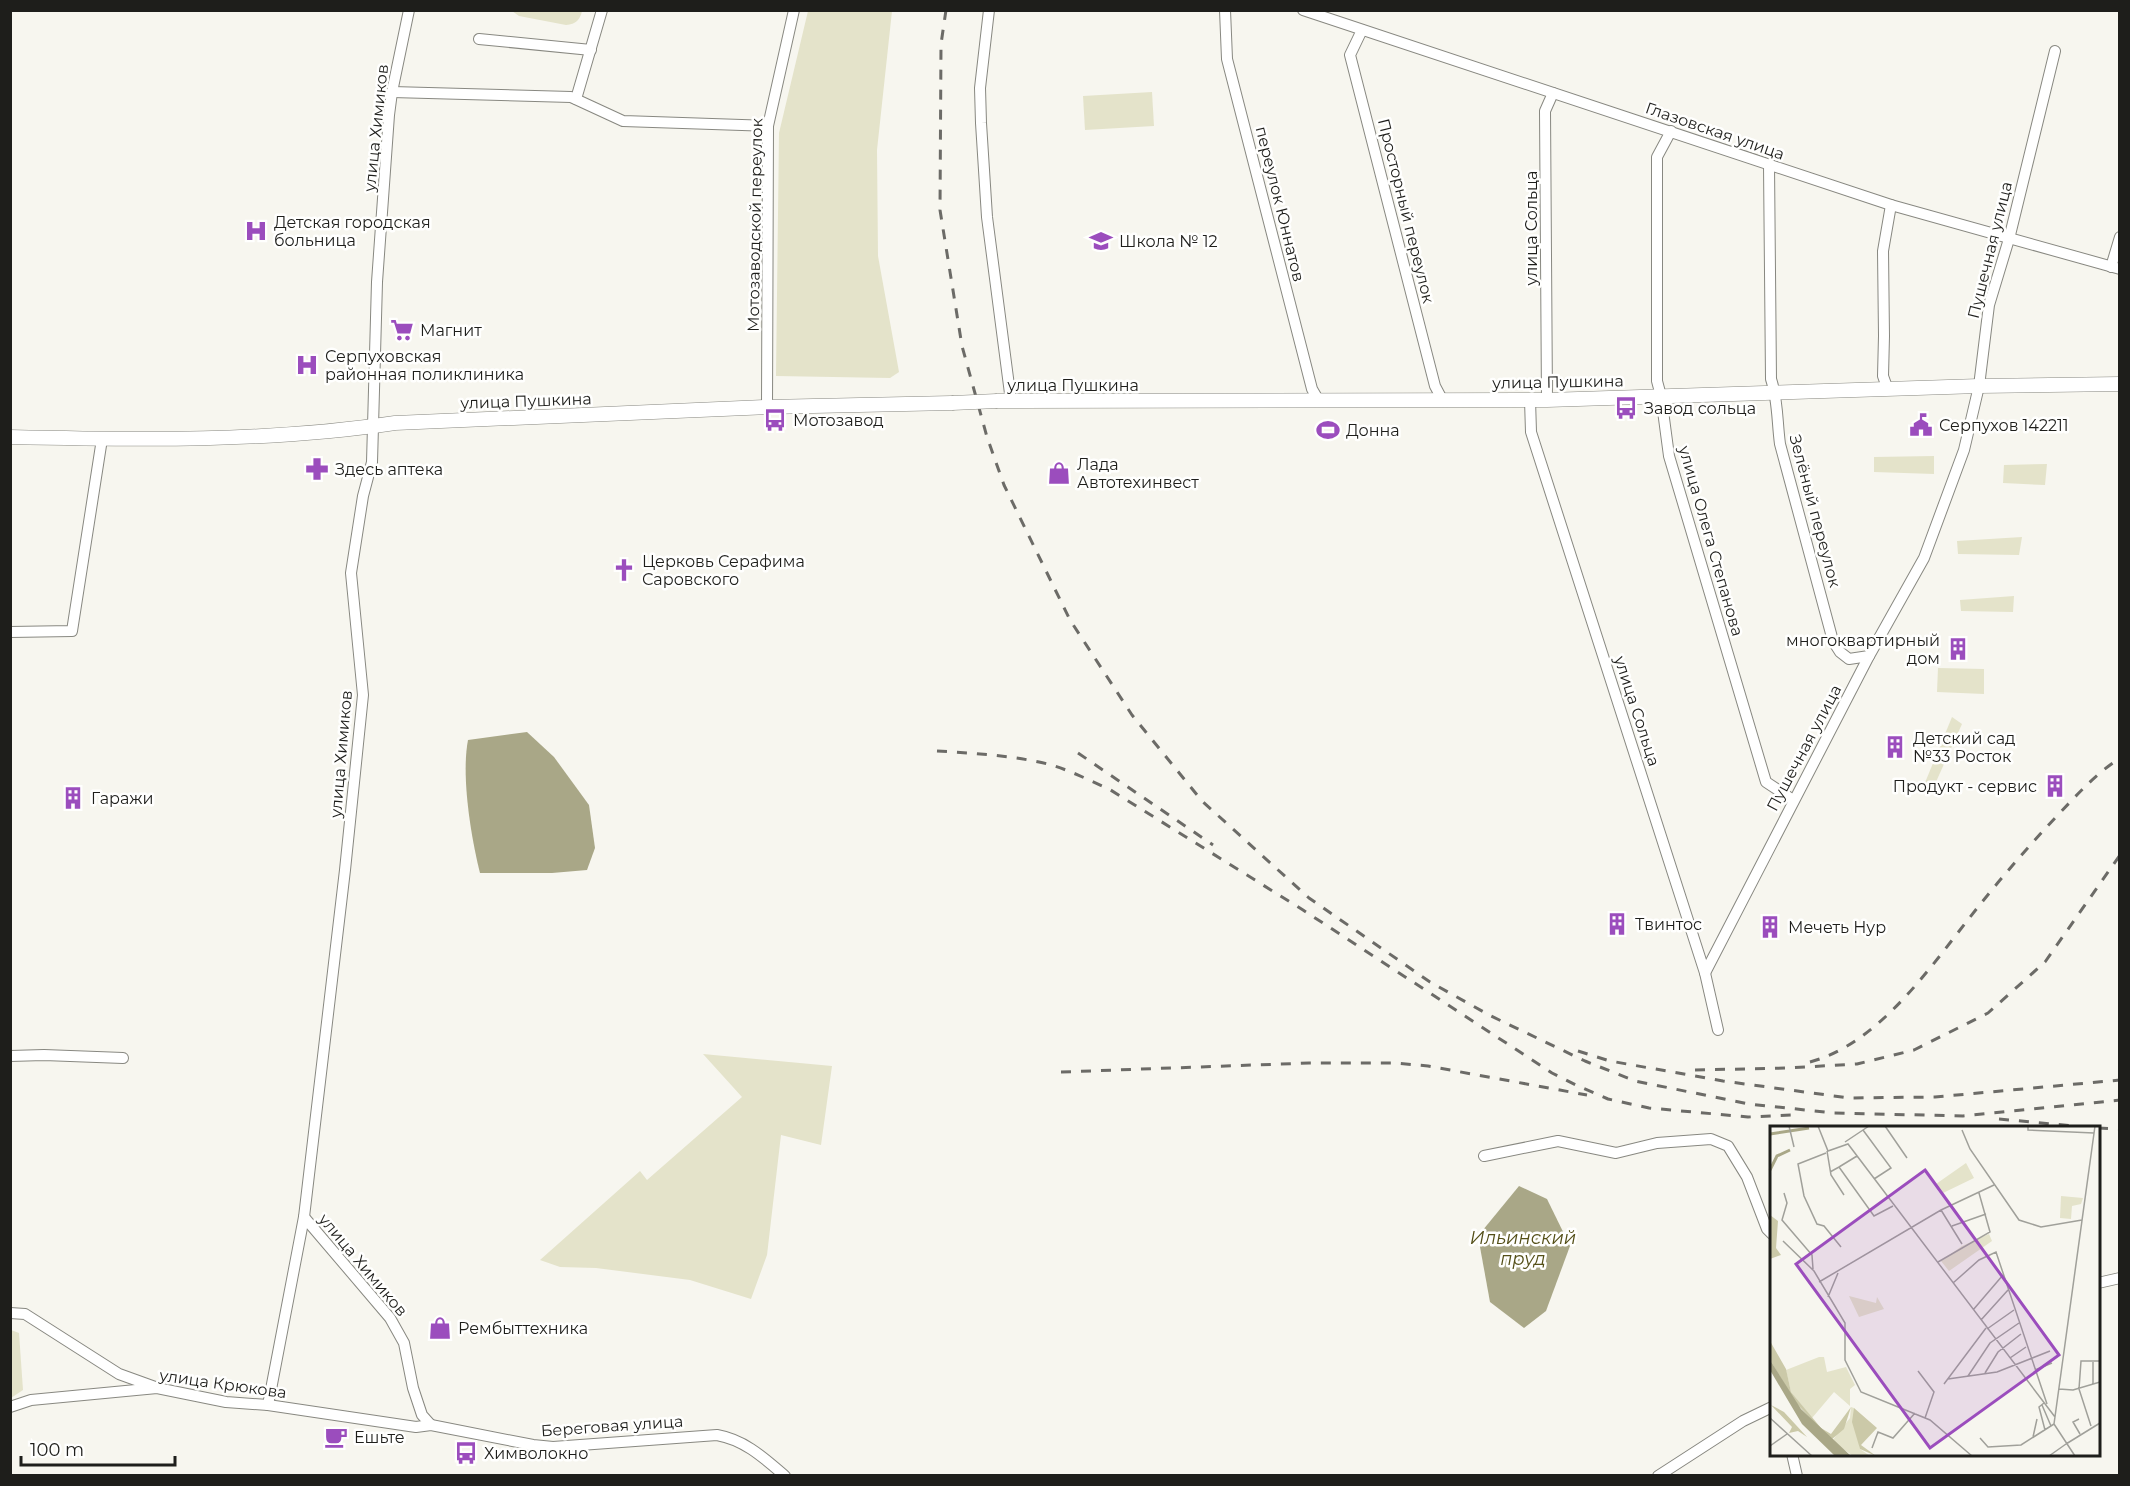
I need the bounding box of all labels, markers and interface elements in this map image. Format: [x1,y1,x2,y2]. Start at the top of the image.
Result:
street label: улица Химиков [360,63,392,194]
street label: Глазовская улица [1643,98,1787,164]
street label: Мотозаводской переулок [744,117,766,332]
street label: Просторный переулок [1374,117,1438,306]
street label: переулок Юннатов [1252,124,1308,284]
street label: улица Сольца [1522,171,1541,286]
street label: Пушечная улица [1964,180,2016,320]
place label: Детская городская больница [274,213,431,250]
hospital icon: Детская городская больница [243,218,269,244]
school or university icon: Школа № 12 [1088,228,1114,254]
place label: Школа № 12 [1119,232,1218,251]
supermarket icon: Магнит [389,317,415,343]
place label: Магнит [420,321,482,340]
place label: Серпуховская районная поликлиника [325,347,524,384]
hospital icon: Серпуховская районная поликлиника [294,352,320,378]
street label: улица Пушкина [1491,371,1624,393]
street label: улица Пушкина [1006,376,1139,395]
street label: улица Пушкина [459,389,592,413]
bus stop icon: Завод сольца [1613,395,1639,421]
place label: Завод сольца [1644,399,1756,418]
bus stop icon: Мотозавод [762,407,788,433]
place label: Мотозавод [793,411,884,430]
public building icon: Серпухов 142211 [1908,412,1934,438]
place label: Серпухов 142211 [1939,416,2069,435]
sports icon: Донна [1315,417,1341,443]
place label: Донна [1346,421,1400,440]
street label: Зелёный переулок [1785,432,1845,590]
street label: улица Олега Степанова [1674,443,1747,638]
place label: Лада Автотехинвест [1077,455,1199,492]
pharmacy icon: Здесь аптека [304,456,330,482]
place label: Здесь аптека [335,460,443,479]
shop icon: Лада Автотехинвест [1046,460,1072,486]
place label: Церковь Серафима Саровского [642,552,805,589]
church icon: Церковь Серафима Саровского [611,557,637,583]
place label: многоквартирный дом [1786,631,1940,668]
building icon: многоквартирный дом [1945,636,1971,662]
street label: улица Сольца [1610,653,1664,769]
street label: Пушечная улица [1763,682,1845,814]
street label: улица Химиков [326,689,356,820]
place label: Детский сад №33 Росток [1913,729,2015,766]
building icon: Детский сад №33 Росток [1882,734,1908,760]
building icon: Продукт - сервис [2042,773,2068,799]
place label: Продукт - сервис [1893,777,2037,796]
building icon: Гаражи [60,785,86,811]
place label: Гаражи [91,789,154,808]
building icon: Твинтос [1604,911,1630,937]
building icon: Мечеть Нур [1757,914,1783,940]
place label: Твинтос [1635,915,1702,934]
place label: Мечеть Нур [1788,918,1886,937]
inset map [1770,1126,2100,1456]
street label: улица Химиков [314,1209,411,1320]
water label: Ильинский пруд [1470,1227,1576,1270]
shop icon: Рембыттехника [427,1315,453,1341]
place label: Рембыттехника [458,1319,588,1338]
street label: улица Крюкова [157,1366,288,1402]
street label: Береговая улица [540,1412,684,1440]
cafe icon: Ешьте [323,1424,349,1450]
place label: Ешьте [354,1428,405,1447]
scale bar [21,1429,176,1467]
text: 100 m [30,1439,84,1461]
bus stop icon: Химволокно [453,1440,479,1466]
place label: Химволокно [484,1444,588,1463]

